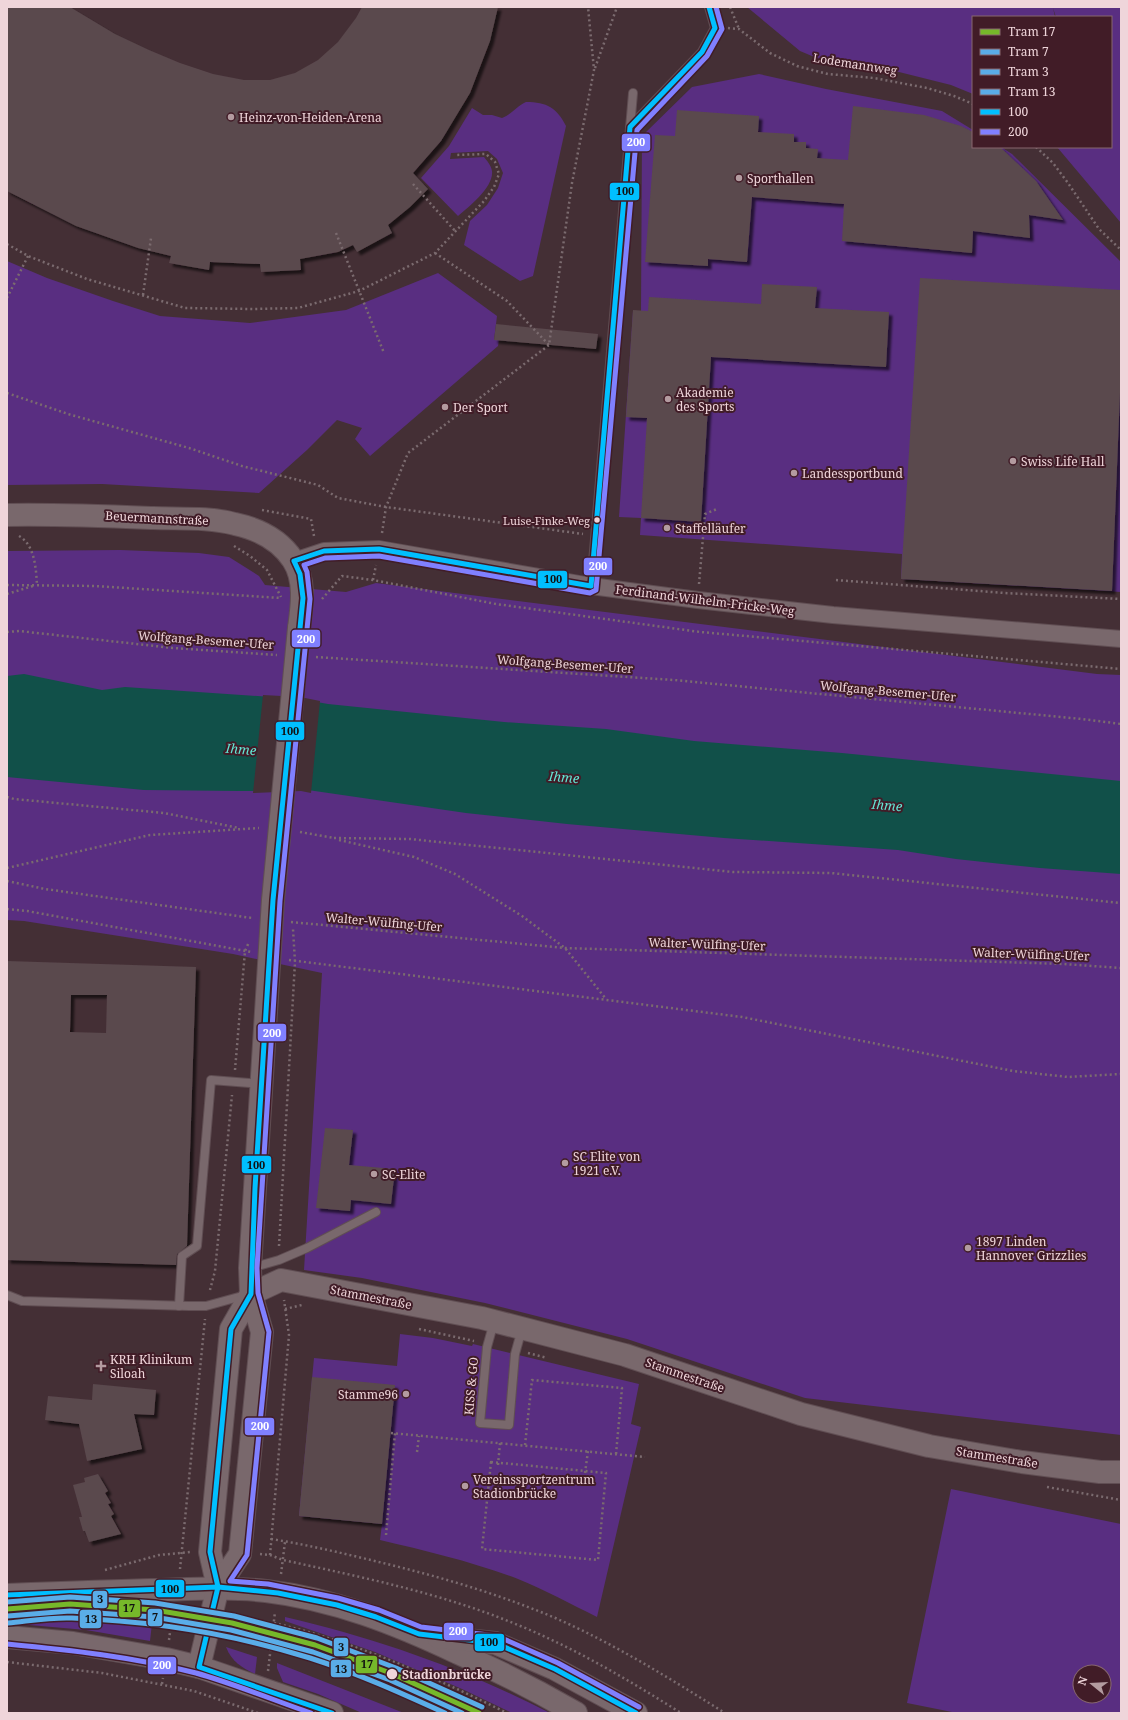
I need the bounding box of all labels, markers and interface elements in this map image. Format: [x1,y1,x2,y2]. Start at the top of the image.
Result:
legend [972,16,1112,148]
text: Tram 17 [1008,23,1056,40]
text: Tram 7 [1008,43,1049,60]
street label: Lodemannweg [812,49,899,79]
text: Tram 3 [1008,63,1049,80]
text: Tram 13 [1008,83,1056,100]
text: 100 [1008,103,1028,120]
place label: Heinz-von-Heiden-Arena [239,109,382,126]
marker: Heinz-von-Heiden-Arena [226,112,236,122]
text: 200 [1008,123,1028,140]
line badge: 200 [621,133,651,152]
text: 200 [627,134,645,149]
place label: Sporthallen [747,170,814,187]
marker: Sporthallen [734,173,744,183]
line badge: 100 [609,182,640,201]
text: 100 [616,183,634,198]
place label: Akademie des Sports [676,384,734,415]
marker: Akademie des Sports [663,394,673,404]
place label: Der Sport [453,399,508,416]
marker: Der Sport [440,402,450,412]
place label: Swiss Life Hall [1021,453,1105,470]
marker: Swiss Life Hall [1008,456,1018,466]
place label: Landessportbund [802,465,903,482]
marker: Landessportbund [789,468,799,478]
street label: Beuermannstraße [105,507,209,529]
place label: Luise-Finke-Weg [503,513,590,528]
marker: Luise-Finke-Weg [592,515,602,525]
place label: Staffelläufer [675,520,746,537]
marker: Staffelläufer [662,523,672,533]
line badge: 200 [583,557,613,576]
text: 200 [589,558,607,573]
line badge: 100 [537,570,568,589]
text: 100 [544,571,562,586]
street label: Ferdinand-Wilhelm-Fricke-Weg [615,581,796,619]
street label: Wolfgang-Besemer-Ufer [137,627,275,653]
line badge: 200 [291,629,321,648]
text: 200 [297,631,315,646]
street label: Wolfgang-Besemer-Ufer [496,651,634,677]
street label: Wolfgang-Besemer-Ufer [819,677,957,705]
line badge: 100 [275,721,305,741]
text: 100 [281,723,299,738]
water label: Ihme [224,739,258,759]
water label: Ihme [547,767,581,787]
water label: Ihme [870,795,904,815]
street label: Walter-Wülfing-Ufer [325,908,443,936]
street label: Walter-Wülfing-Ufer [648,933,766,955]
street label: Walter-Wülfing-Ufer [972,943,1090,965]
line badge: 200 [257,1023,287,1042]
text: 200 [263,1025,281,1040]
place label: SC Elite von 1921 e.V. [573,1148,641,1179]
line badge: 100 [241,1155,272,1174]
text: 100 [247,1157,265,1172]
marker: SC Elite von 1921 e.V. [560,1158,570,1168]
place label: SC-Elite [382,1166,425,1183]
marker: SC-Elite [369,1169,379,1179]
place label: 1897 Linden Hannover Grizzlies [976,1233,1087,1264]
marker: 1897 Linden Hannover Grizzlies [963,1243,973,1253]
street label: Stammestraße [329,1281,413,1313]
place label: KRH Klinikum Siloah [110,1351,192,1382]
street label: Stammestraße [643,1354,727,1396]
street label: KISS & GO [460,1356,482,1416]
marker: KRH Klinikum Siloah [95,1360,107,1372]
place label: Stamme96 [338,1386,398,1403]
marker: Stamme96 [401,1389,411,1399]
line badge: 200 [244,1417,275,1436]
text: 200 [251,1418,269,1433]
street label: Stammestraße [955,1442,1039,1472]
place label: Vereinssportzentrum Stadionbrücke [473,1471,595,1502]
marker: Vereinssportzentrum Stadionbrücke [460,1481,470,1491]
line badge: 100 [155,1579,185,1598]
text: 100 [161,1581,179,1596]
line badge: 3 [92,1590,108,1609]
text: 3 [97,1591,103,1606]
line badge: 17 [118,1599,141,1618]
text: 17 [123,1600,135,1615]
line badge: 7 [147,1608,163,1627]
line badge: 13 [79,1609,102,1629]
text: 7 [152,1609,158,1624]
text: 13 [85,1611,97,1626]
line badge: 200 [443,1622,474,1641]
text: 200 [449,1623,467,1638]
line badge: 100 [474,1633,505,1652]
text: 100 [480,1634,498,1649]
line badge: 3 [333,1637,349,1657]
text: 3 [338,1639,344,1654]
line badge: 17 [355,1655,378,1674]
line badge: 200 [147,1656,177,1675]
text: 17 [361,1656,373,1671]
text: 200 [153,1657,171,1672]
line badge: 13 [330,1659,352,1678]
text: 13 [335,1661,347,1676]
north arrow [1072,1664,1112,1704]
place label: Stadionbrücke [402,1666,491,1683]
marker: Stadionbrücke [385,1667,399,1681]
text: N [1074,1674,1091,1687]

